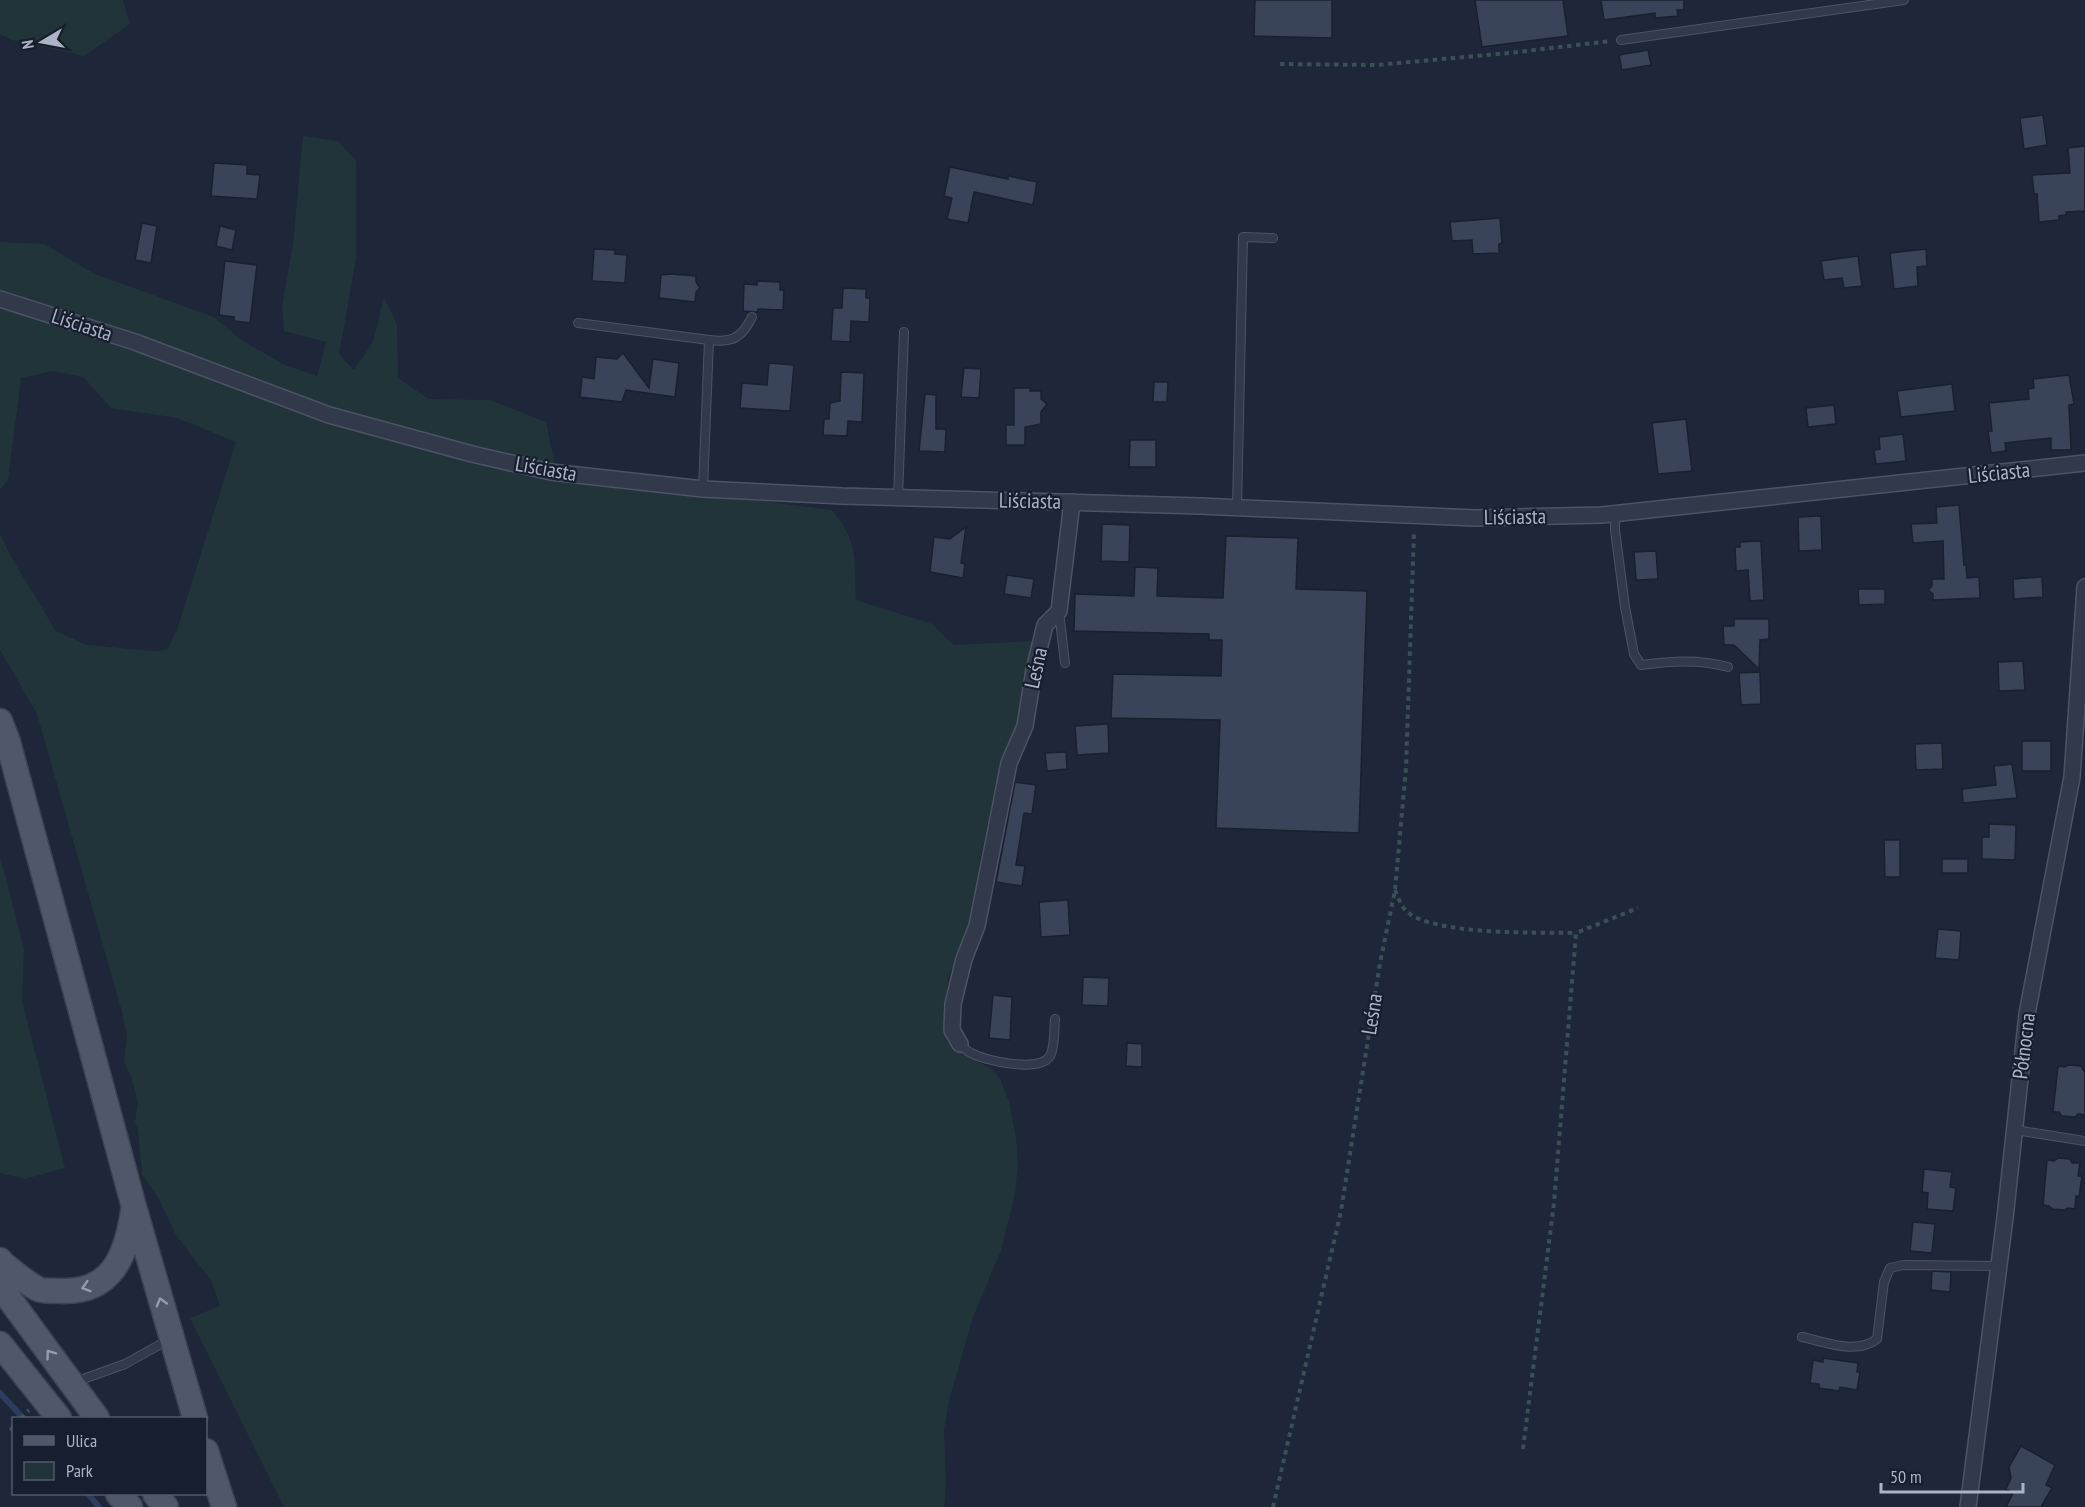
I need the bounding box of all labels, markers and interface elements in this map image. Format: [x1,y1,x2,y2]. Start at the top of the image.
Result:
north arrow [12,12,72,72]
text: N [17,39,38,51]
street label: Liściasta [48,302,116,347]
street label: Liściasta [513,450,579,487]
street label: Liściasta [1967,456,2031,489]
street label: Liściasta [999,486,1061,515]
street label: Liściasta [1484,502,1546,531]
street label: Leśna [1018,645,1053,691]
street label: Leśna [1355,991,1388,1036]
street label: Północna [2006,1011,2041,1080]
one-way arrow [81,1280,92,1292]
one-way arrow [156,1297,168,1308]
one-way arrow [46,1350,57,1361]
legend [12,1417,207,1495]
text: Ulica [66,1429,97,1452]
scale bar [1881,1456,2024,1494]
text: Park [66,1459,93,1482]
text: 50 m [1890,1465,1922,1488]

